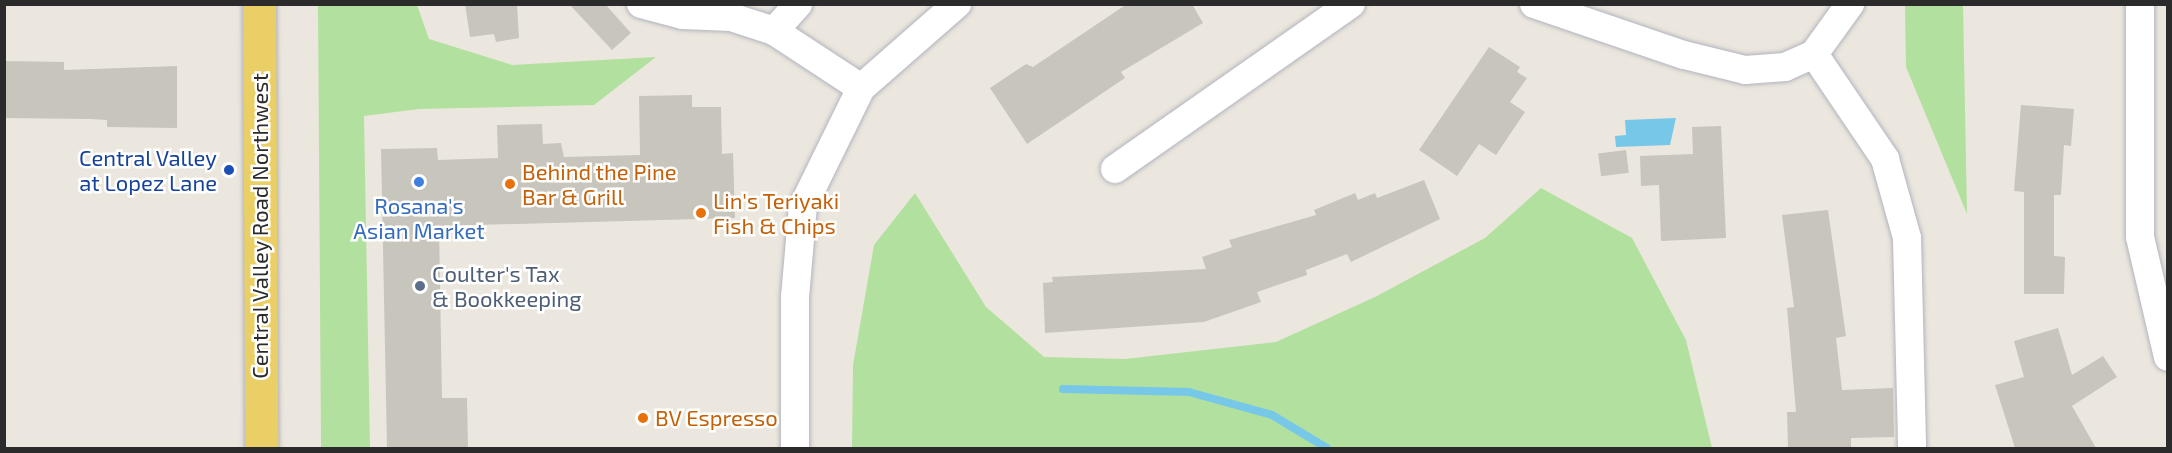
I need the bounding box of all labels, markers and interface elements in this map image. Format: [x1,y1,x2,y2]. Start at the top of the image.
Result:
street label: Central Valley Road Northwest [247,72,273,380]
place label: Central Valley at Lopez Lane [78,144,217,196]
place label: Behind the Pine Bar & Grill [522,158,677,210]
marker: Central Valley at Lopez Lane [222,163,236,177]
marker: Rosana's Asian Market [412,175,426,189]
marker: Behind the Pine Bar & Grill [503,177,517,191]
place label: Lin's Teriyaki Fish & Chips [713,187,840,238]
place label: Rosana's Asian Market [353,192,485,243]
marker: Lin's Teriyaki Fish & Chips [694,206,708,220]
place label: Coulter's Tax & Bookkeeping [432,260,581,312]
marker: Coulter's Tax & Bookkeeping [413,279,427,293]
place label: BV Espresso [655,405,778,431]
marker: BV Espresso [636,411,650,425]

